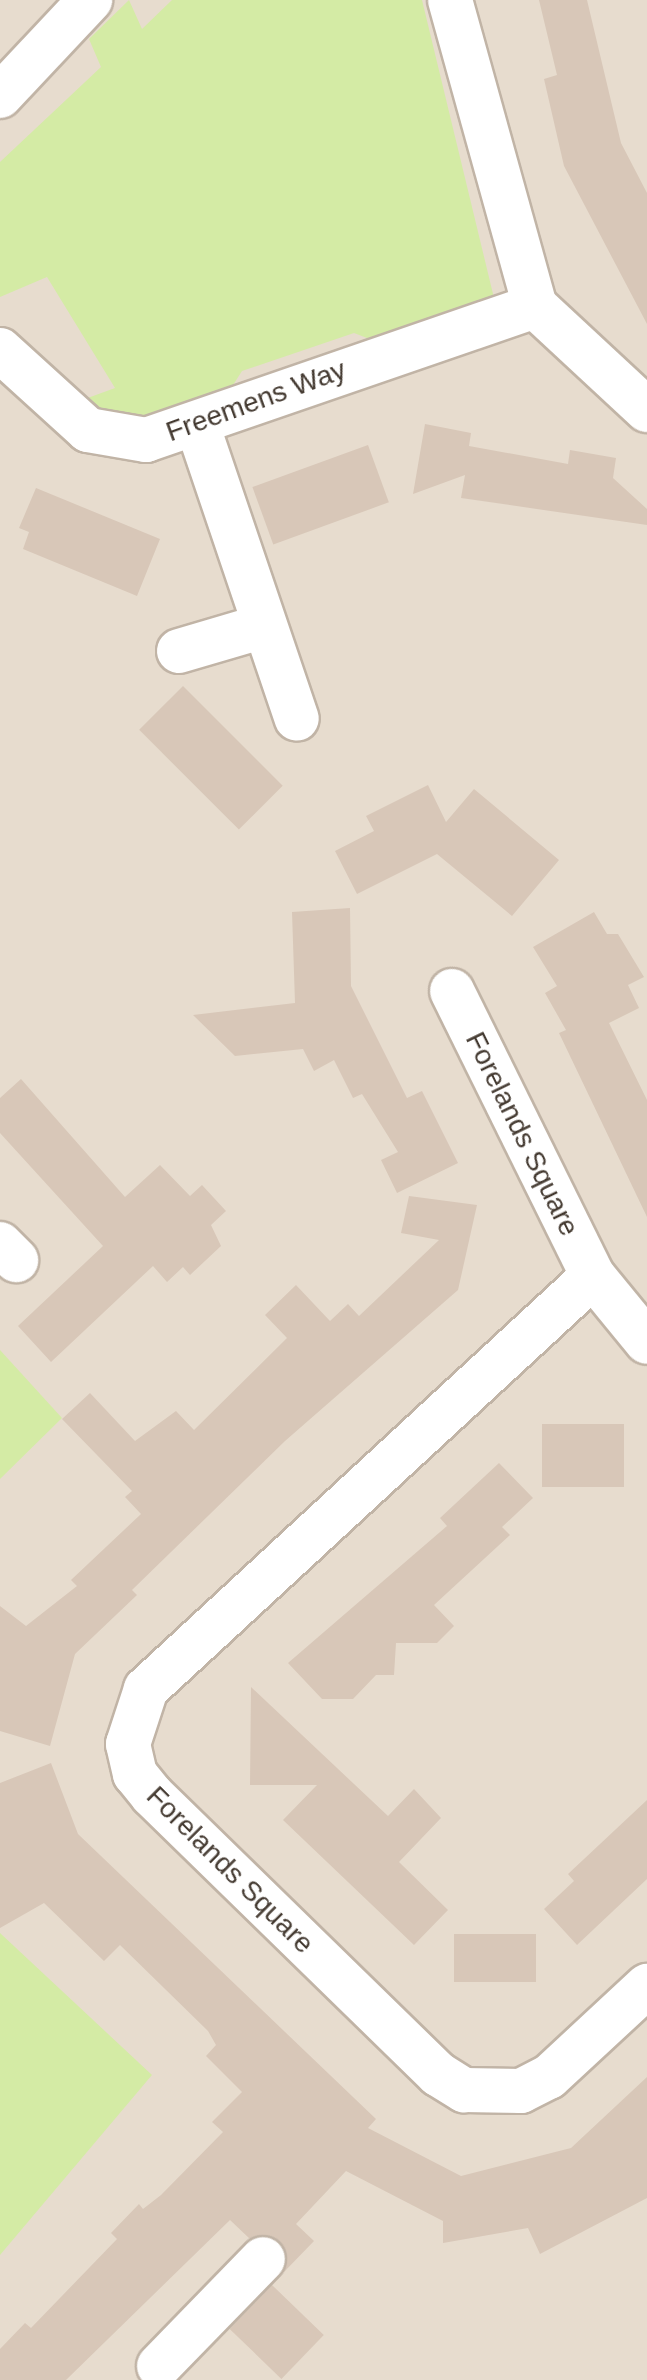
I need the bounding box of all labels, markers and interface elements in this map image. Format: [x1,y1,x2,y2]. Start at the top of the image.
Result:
street label: Freemens Way [162,353,350,449]
street label: Forelands Square [458,1027,586,1241]
street label: Forelands Square [139,1779,321,1961]

